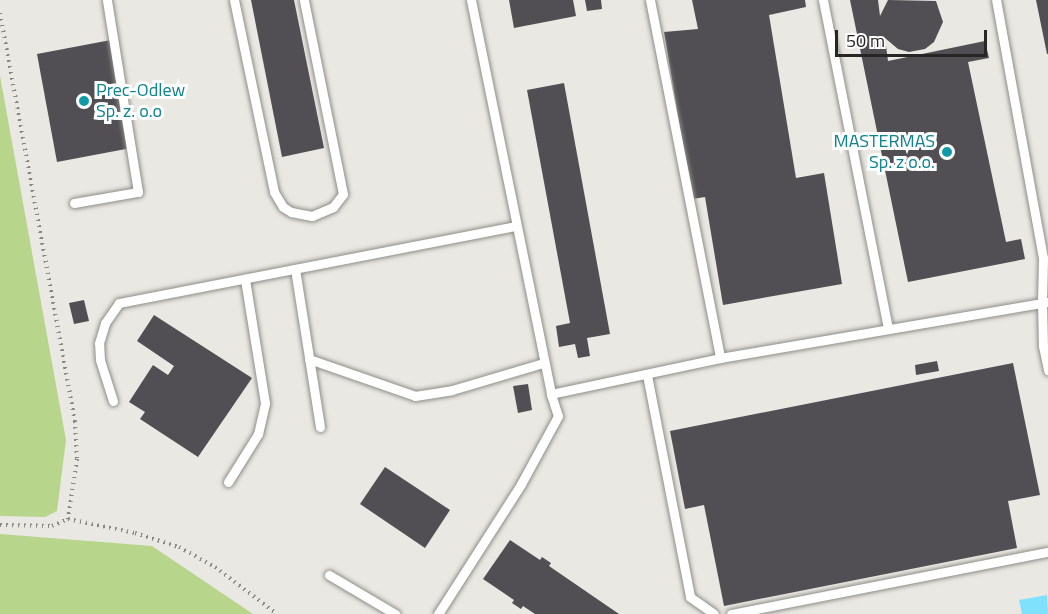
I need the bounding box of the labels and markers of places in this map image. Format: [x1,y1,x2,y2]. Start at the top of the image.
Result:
place label: Prec-Odlew Sp. z. o.o [96,80,185,122]
marker: Prec-Odlew Sp. z. o.o [77,94,91,108]
place label: MASTERMAS Sp. z o.o. [834,131,935,174]
marker: MASTERMAS Sp. z o.o. [940,145,954,159]

